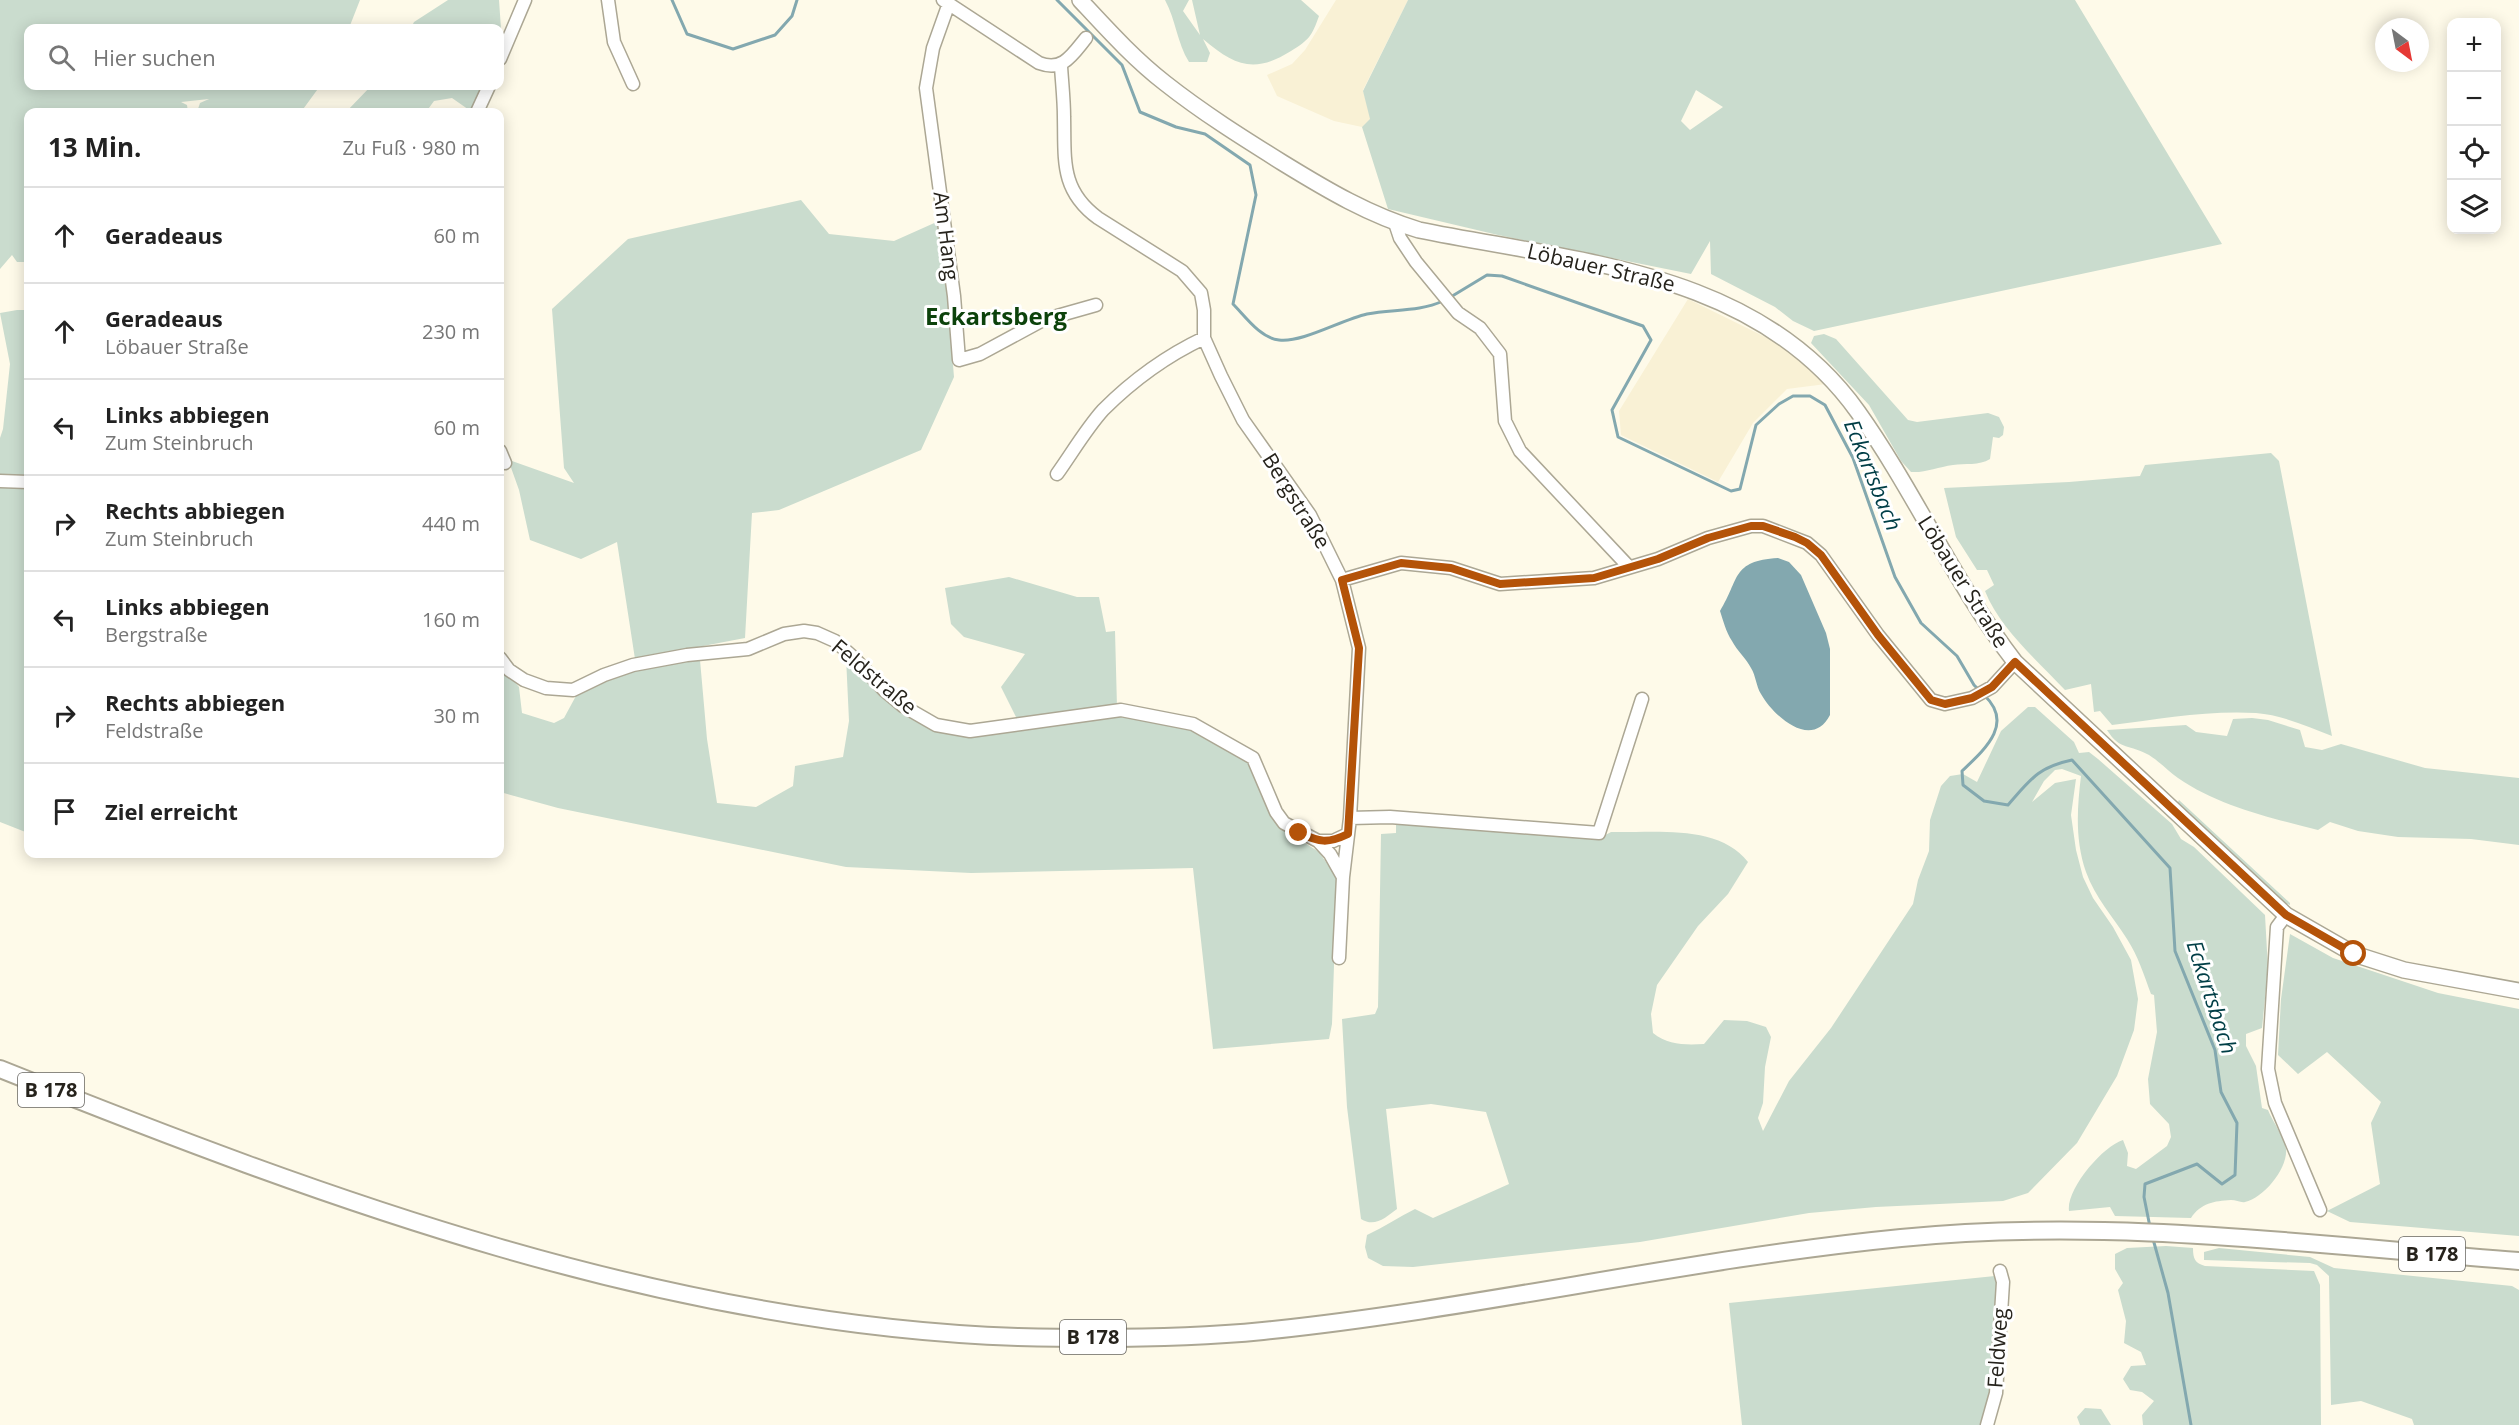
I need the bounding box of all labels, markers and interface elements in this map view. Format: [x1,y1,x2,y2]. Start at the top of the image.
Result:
north arrow [2375,18,2429,72]
map controls [2447,18,2501,234]
button: + [2447,18,2501,72]
search box [24,24,504,90]
icon: search [45,41,78,74]
text: Hier suchen [93,42,216,72]
button: − [2447,72,2501,126]
button: locate [2447,126,2501,180]
text: 13 Min. [48,129,141,165]
text: Zu Fuß · 980 m [342,134,480,161]
button: layers [2447,180,2501,234]
street label: Am Hang [928,190,966,282]
icon: ahead [48,219,81,252]
text: Geradeaus [105,220,223,250]
text: 60 m [433,222,480,249]
street label: Löbauer Straße [1525,236,1678,298]
district label: Eckartsberg [925,299,1068,332]
text: Geradeaus [105,303,223,333]
icon: ahead [48,315,81,348]
text: 230 m [422,318,480,345]
text: Löbauer Straße [105,333,249,360]
text: Links abbiegen [105,399,270,429]
icon: left [48,411,81,444]
text: 60 m [433,414,480,441]
water label: Eckartsbach [1838,414,1910,535]
text: Zum Steinbruch [105,429,254,456]
street label: Bergstraße [1256,447,1337,554]
text: Rechts abbiegen [105,495,285,525]
icon: right [48,507,81,540]
text: 440 m [422,510,480,537]
street label: Löbauer Straße [1912,510,2016,653]
text: Zum Steinbruch [105,525,254,552]
text: Links abbiegen [105,591,270,621]
icon: left [48,603,81,636]
text: 160 m [422,606,480,633]
text: Bergstraße [105,621,208,648]
street label: Feldstraße [826,632,923,720]
text: Rechts abbiegen [105,687,285,717]
icon: right [48,699,81,732]
text: 30 m [433,702,480,729]
text: Feldstraße [105,717,203,744]
icon: arrive [48,795,81,828]
text: Ziel erreicht [105,796,238,826]
route end [1285,819,1311,845]
water label: Eckartsbach [2180,936,2245,1057]
route start [2340,940,2366,966]
road number: B 178 [18,1073,84,1107]
road number: B 178 [2399,1237,2465,1271]
street label: Feldweg [1980,1307,2014,1389]
road number: B 178 [1060,1320,1126,1354]

